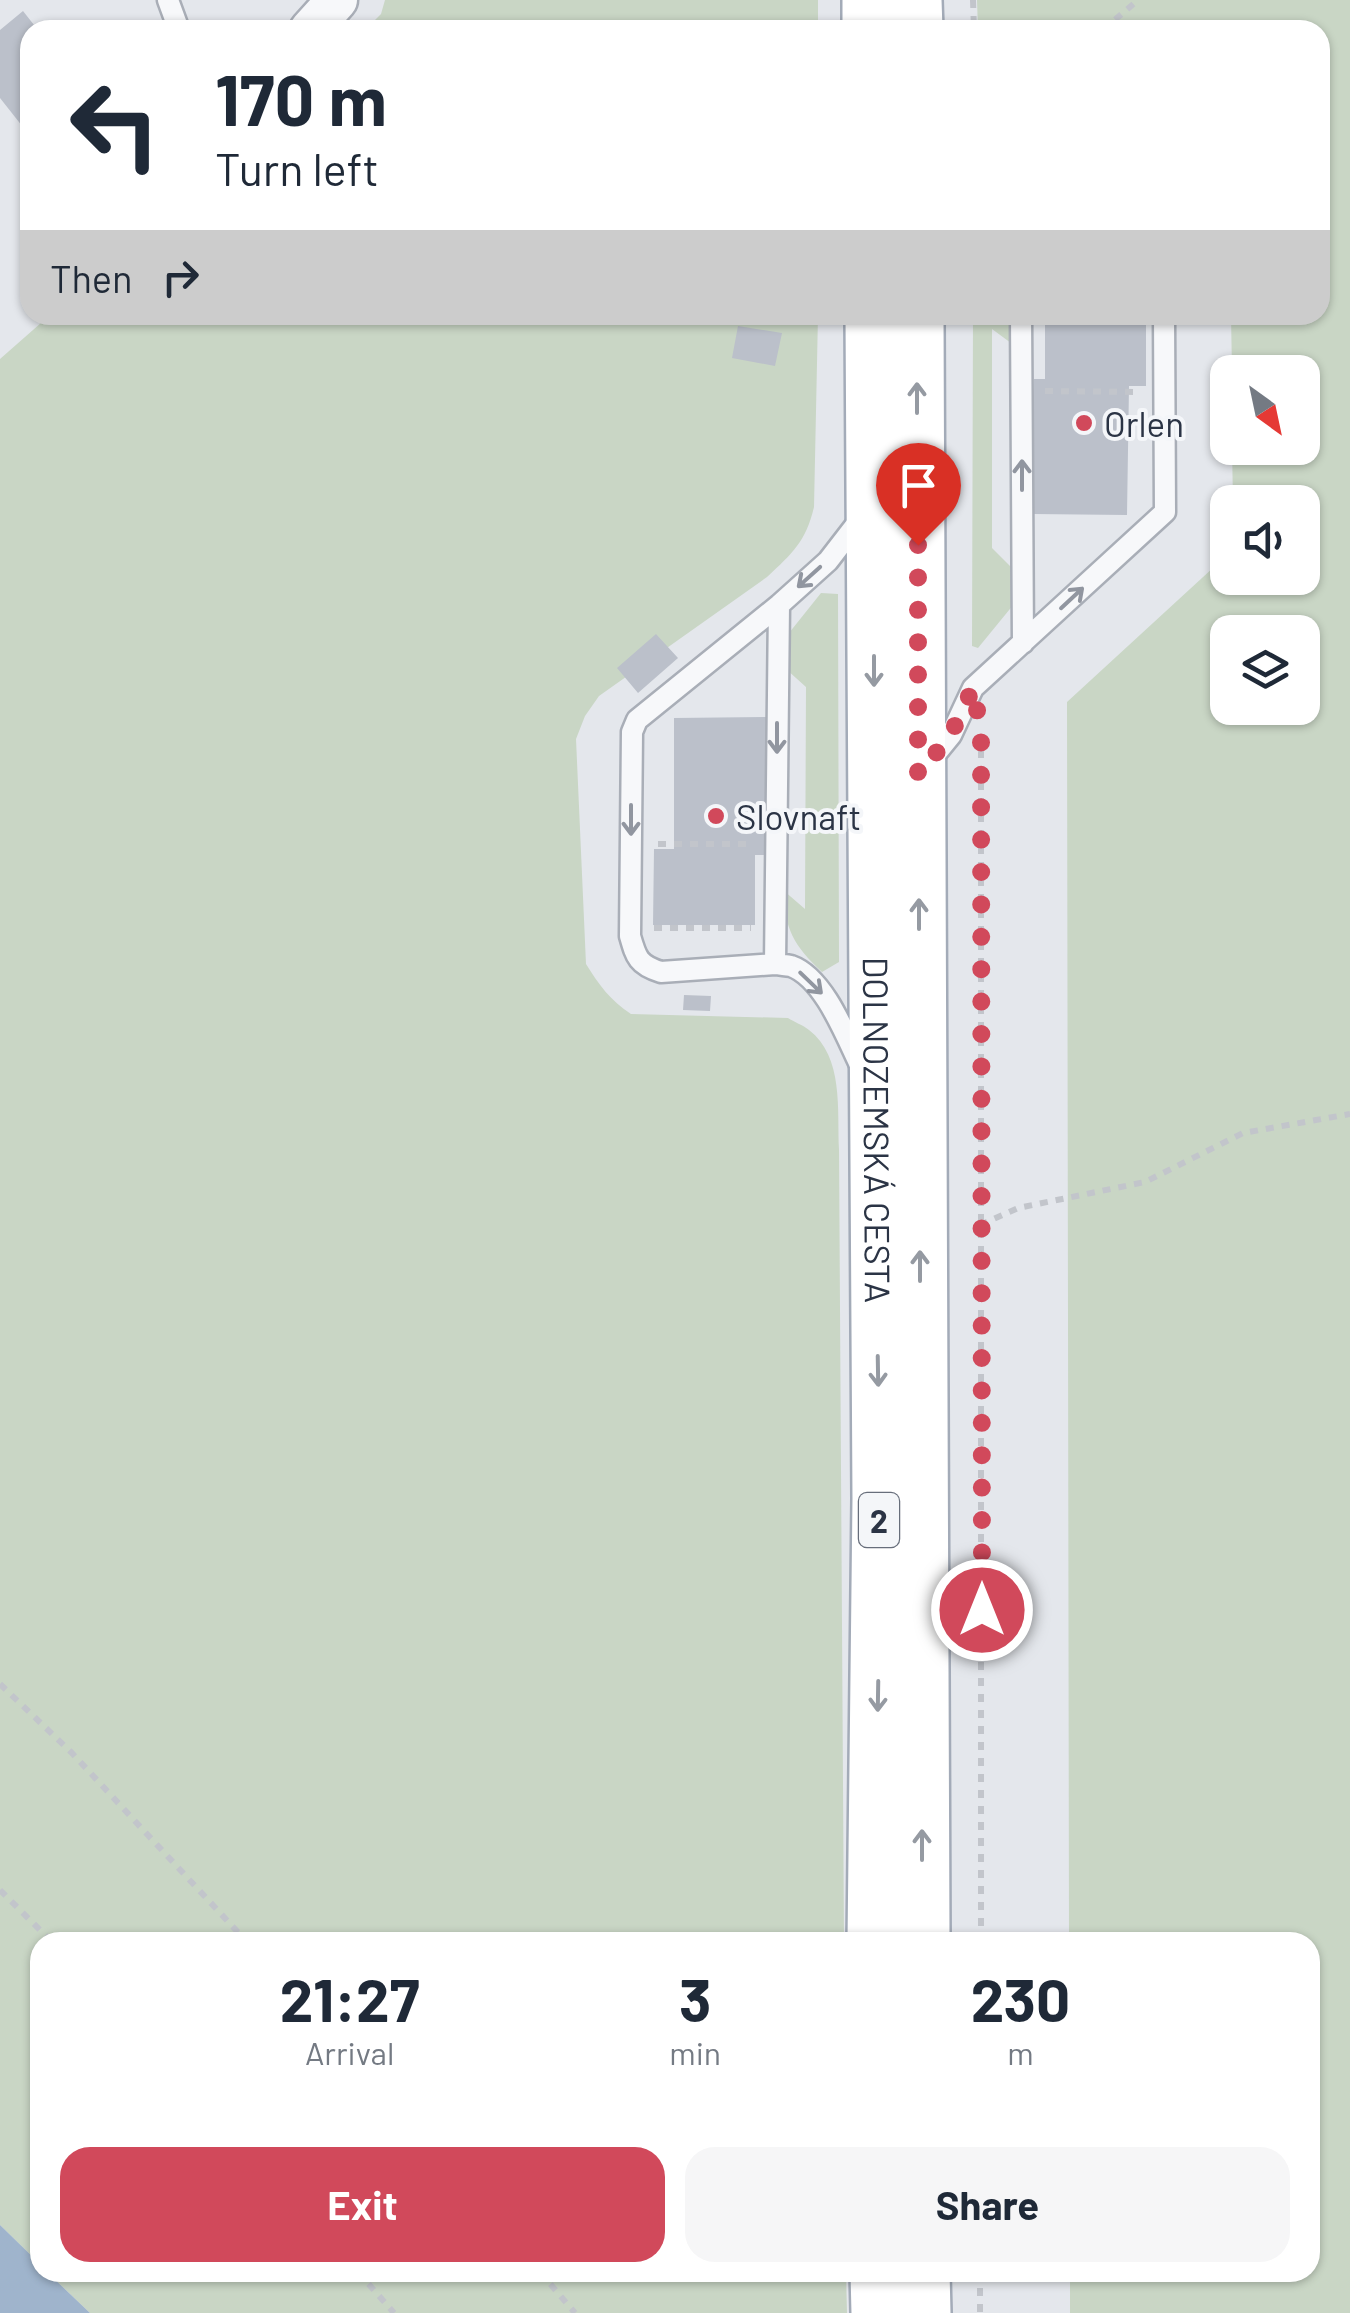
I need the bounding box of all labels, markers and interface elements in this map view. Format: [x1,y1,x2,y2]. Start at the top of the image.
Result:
text: 170 m [215,56,387,140]
icon: left [50,60,180,190]
text: Turn left [215,141,379,195]
icon: right [153,250,208,305]
text: Then [50,255,133,301]
north arrow [1210,355,1320,465]
map controls [1210,355,1320,725]
one-way arrow [908,382,926,414]
place label: Orlen [1104,402,1184,444]
marker: Orlen [1073,412,1095,434]
pin [876,443,961,546]
icon: arrive [891,458,946,513]
one-way arrow [1012,460,1032,492]
button: sound [1210,485,1320,595]
one-way arrow [797,566,822,589]
one-way arrow [1059,586,1084,609]
button: layers [1210,615,1320,725]
one-way arrow [864,654,884,686]
one-way arrow [768,721,787,753]
place label: Slovnaft [736,795,861,837]
one-way arrow [622,802,640,835]
marker: Slovnaft [705,805,727,827]
one-way arrow [910,899,928,932]
street label: DOLNOZEMSKÁ CESTA [856,957,900,1303]
one-way arrow [799,971,823,995]
one-way arrow [910,1251,930,1284]
one-way arrow [868,1354,888,1386]
road number: 2 [859,1493,899,1547]
position arrow [930,1558,1034,1662]
one-way arrow [868,1678,888,1711]
one-way arrow [912,1830,932,1862]
text: 21:27 [280,1962,419,2034]
text: 3 [679,1962,711,2034]
text: 230 [971,1962,1070,2034]
text: Arrival [305,2033,394,2071]
text: min [669,2033,721,2071]
text: m [1007,2033,1034,2071]
button: Exit [60,2147,665,2262]
button: Share [685,2147,1290,2262]

